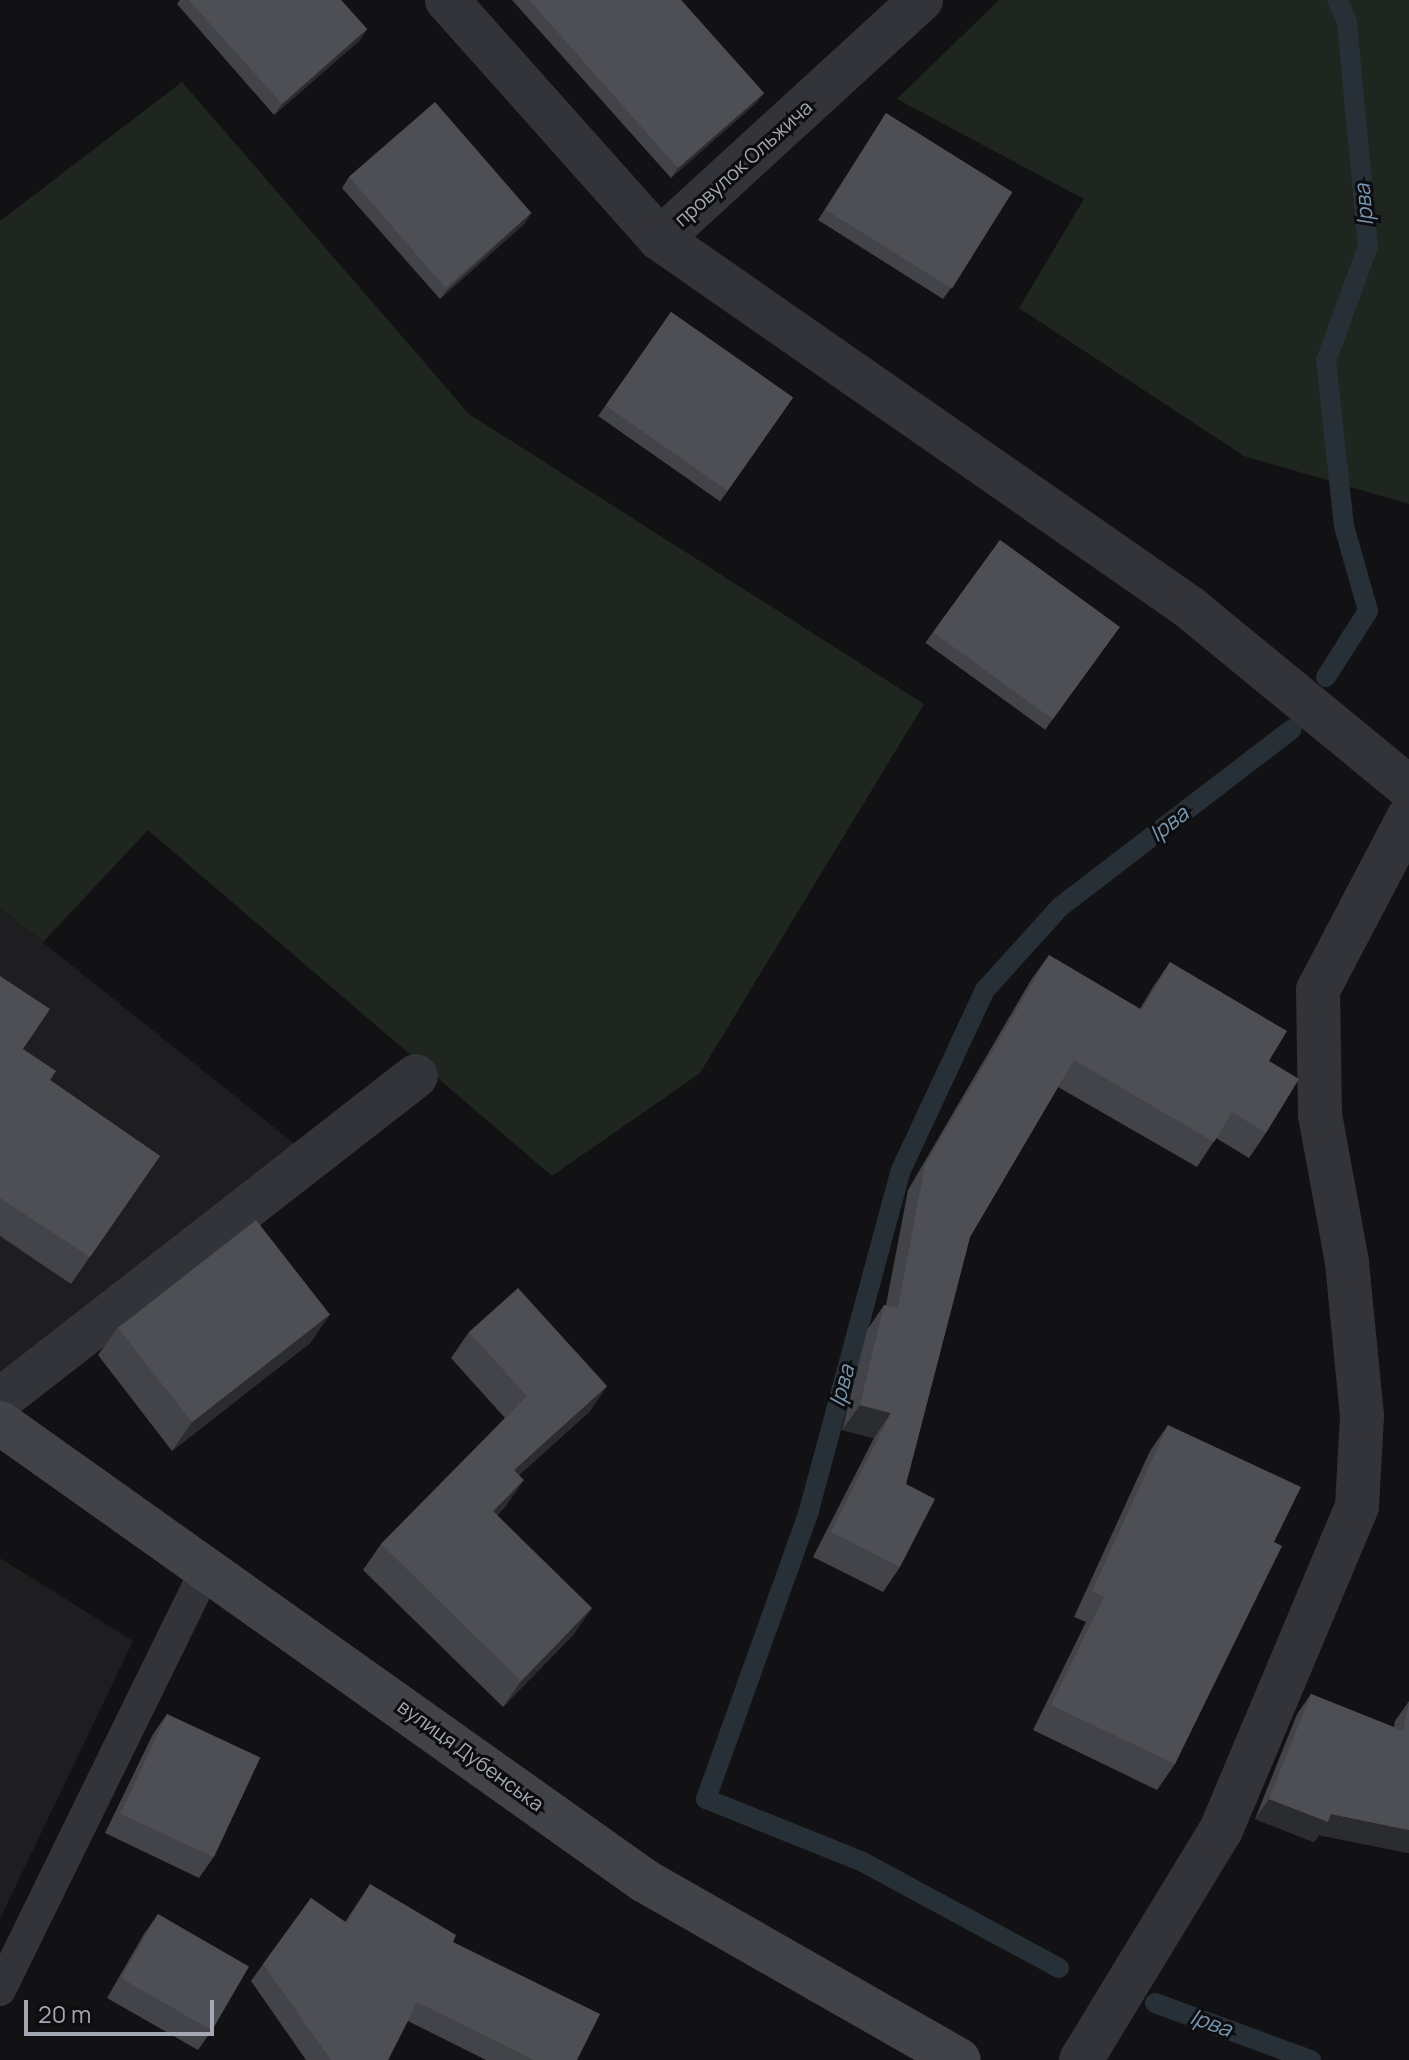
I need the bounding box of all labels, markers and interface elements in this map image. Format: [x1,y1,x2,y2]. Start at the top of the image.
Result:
street label: провулок Ольжича [669,95,817,231]
water label: Ірва [1349,183,1379,227]
water label: Ірва [1144,801,1194,847]
water label: Ірва [824,1362,860,1410]
street label: вулиця Дубенська [393,1694,549,1816]
scale bar [28,1984,218,2034]
text: 20 m [38,1997,91,2030]
water label: Ірва [1187,2003,1235,2043]

